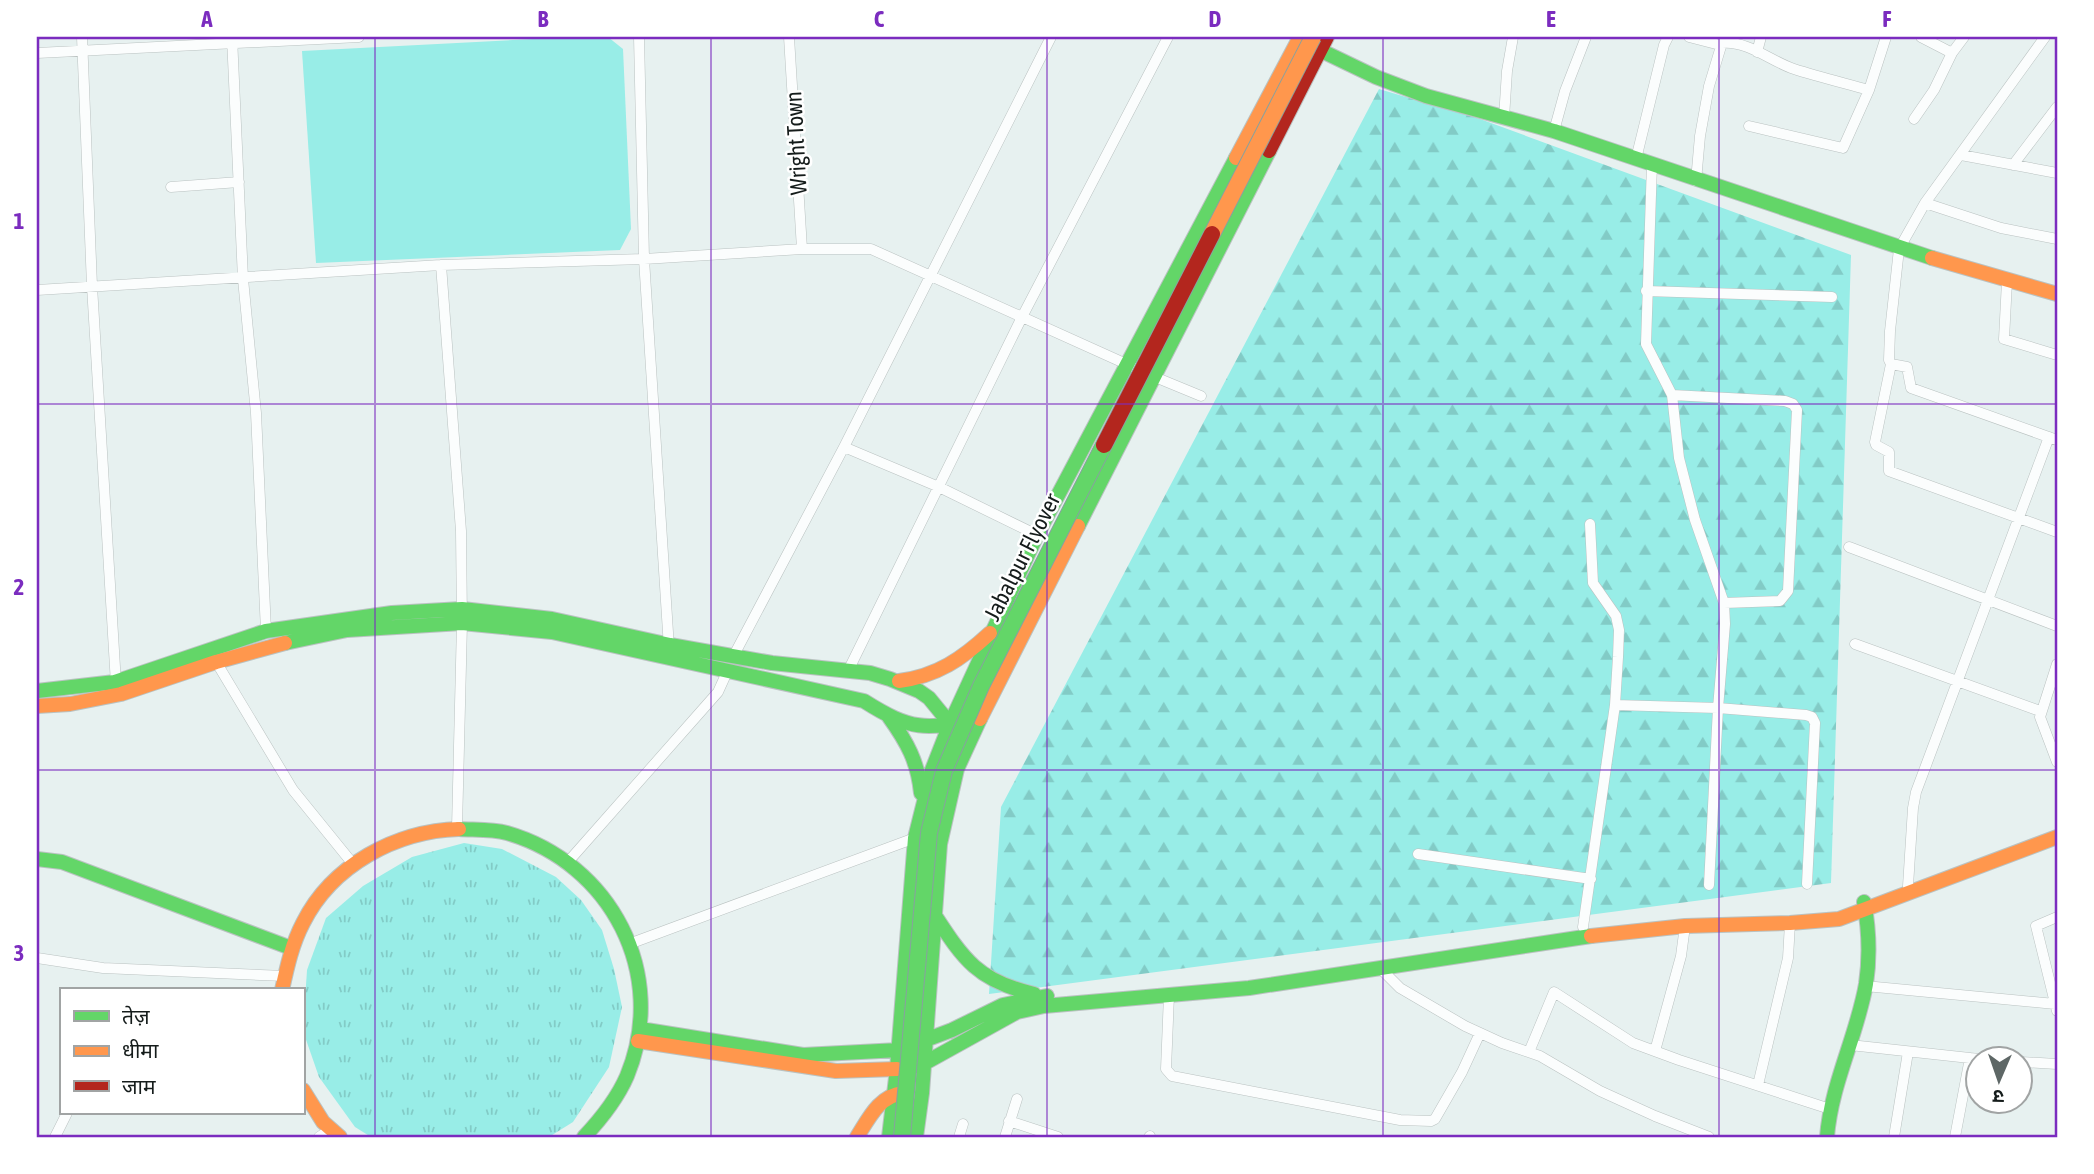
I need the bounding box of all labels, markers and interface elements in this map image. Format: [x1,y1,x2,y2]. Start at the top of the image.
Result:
text: A [200,6,213,32]
text: B [538,6,549,32]
text: C [874,6,885,32]
text: D [1209,6,1222,32]
text: E [1546,6,1556,32]
text: F [1882,6,1892,32]
street label: Wright Town [780,91,812,195]
text: 1 [14,208,25,234]
street label: Jabalpur Flyover [979,488,1066,625]
text: 2 [14,574,24,600]
text: 3 [14,940,24,966]
legend [60,988,304,1114]
text: तेज़ [122,1004,150,1028]
text: धीमा [122,1038,159,1062]
north arrow [1965,1044,2035,1114]
text: जाम [122,1074,156,1098]
text: उ [1992,1086,2004,1108]

